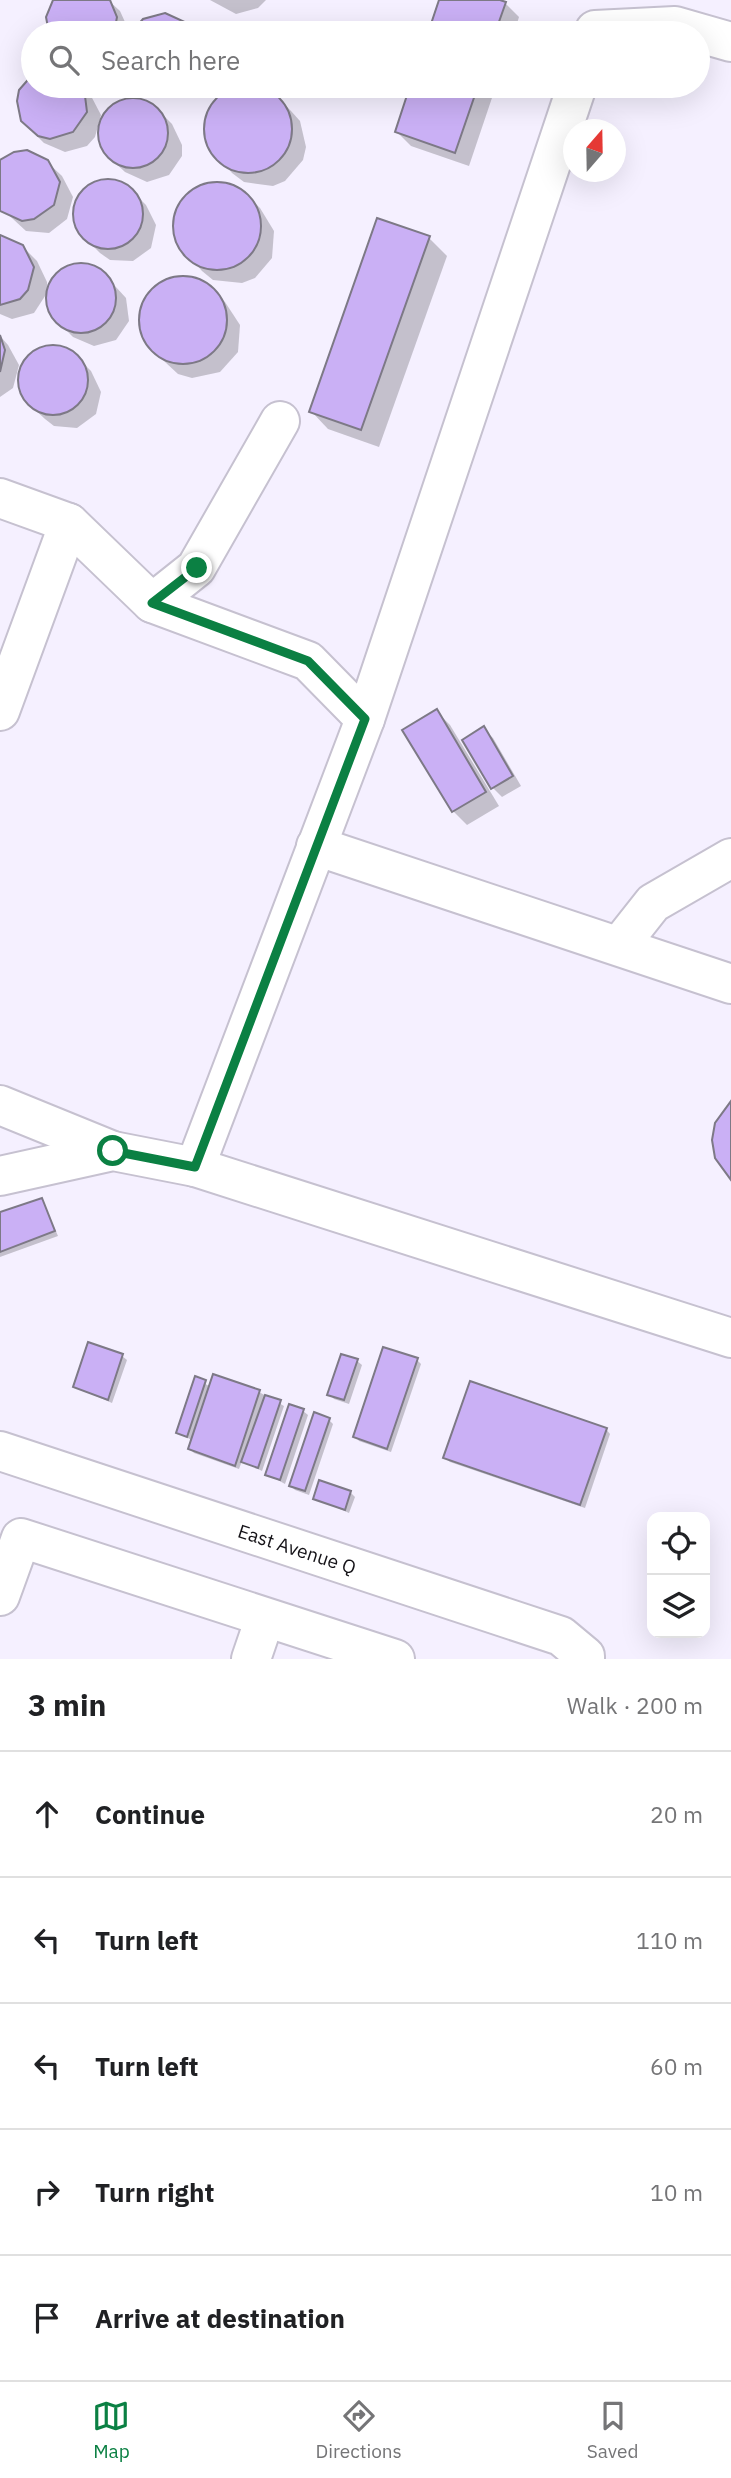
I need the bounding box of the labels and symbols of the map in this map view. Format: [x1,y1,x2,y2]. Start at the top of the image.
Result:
north arrow [563,119,626,182]
route end [181,552,212,583]
route start [97,1135,128,1166]
street label: East Avenue Q [235,1519,359,1579]

